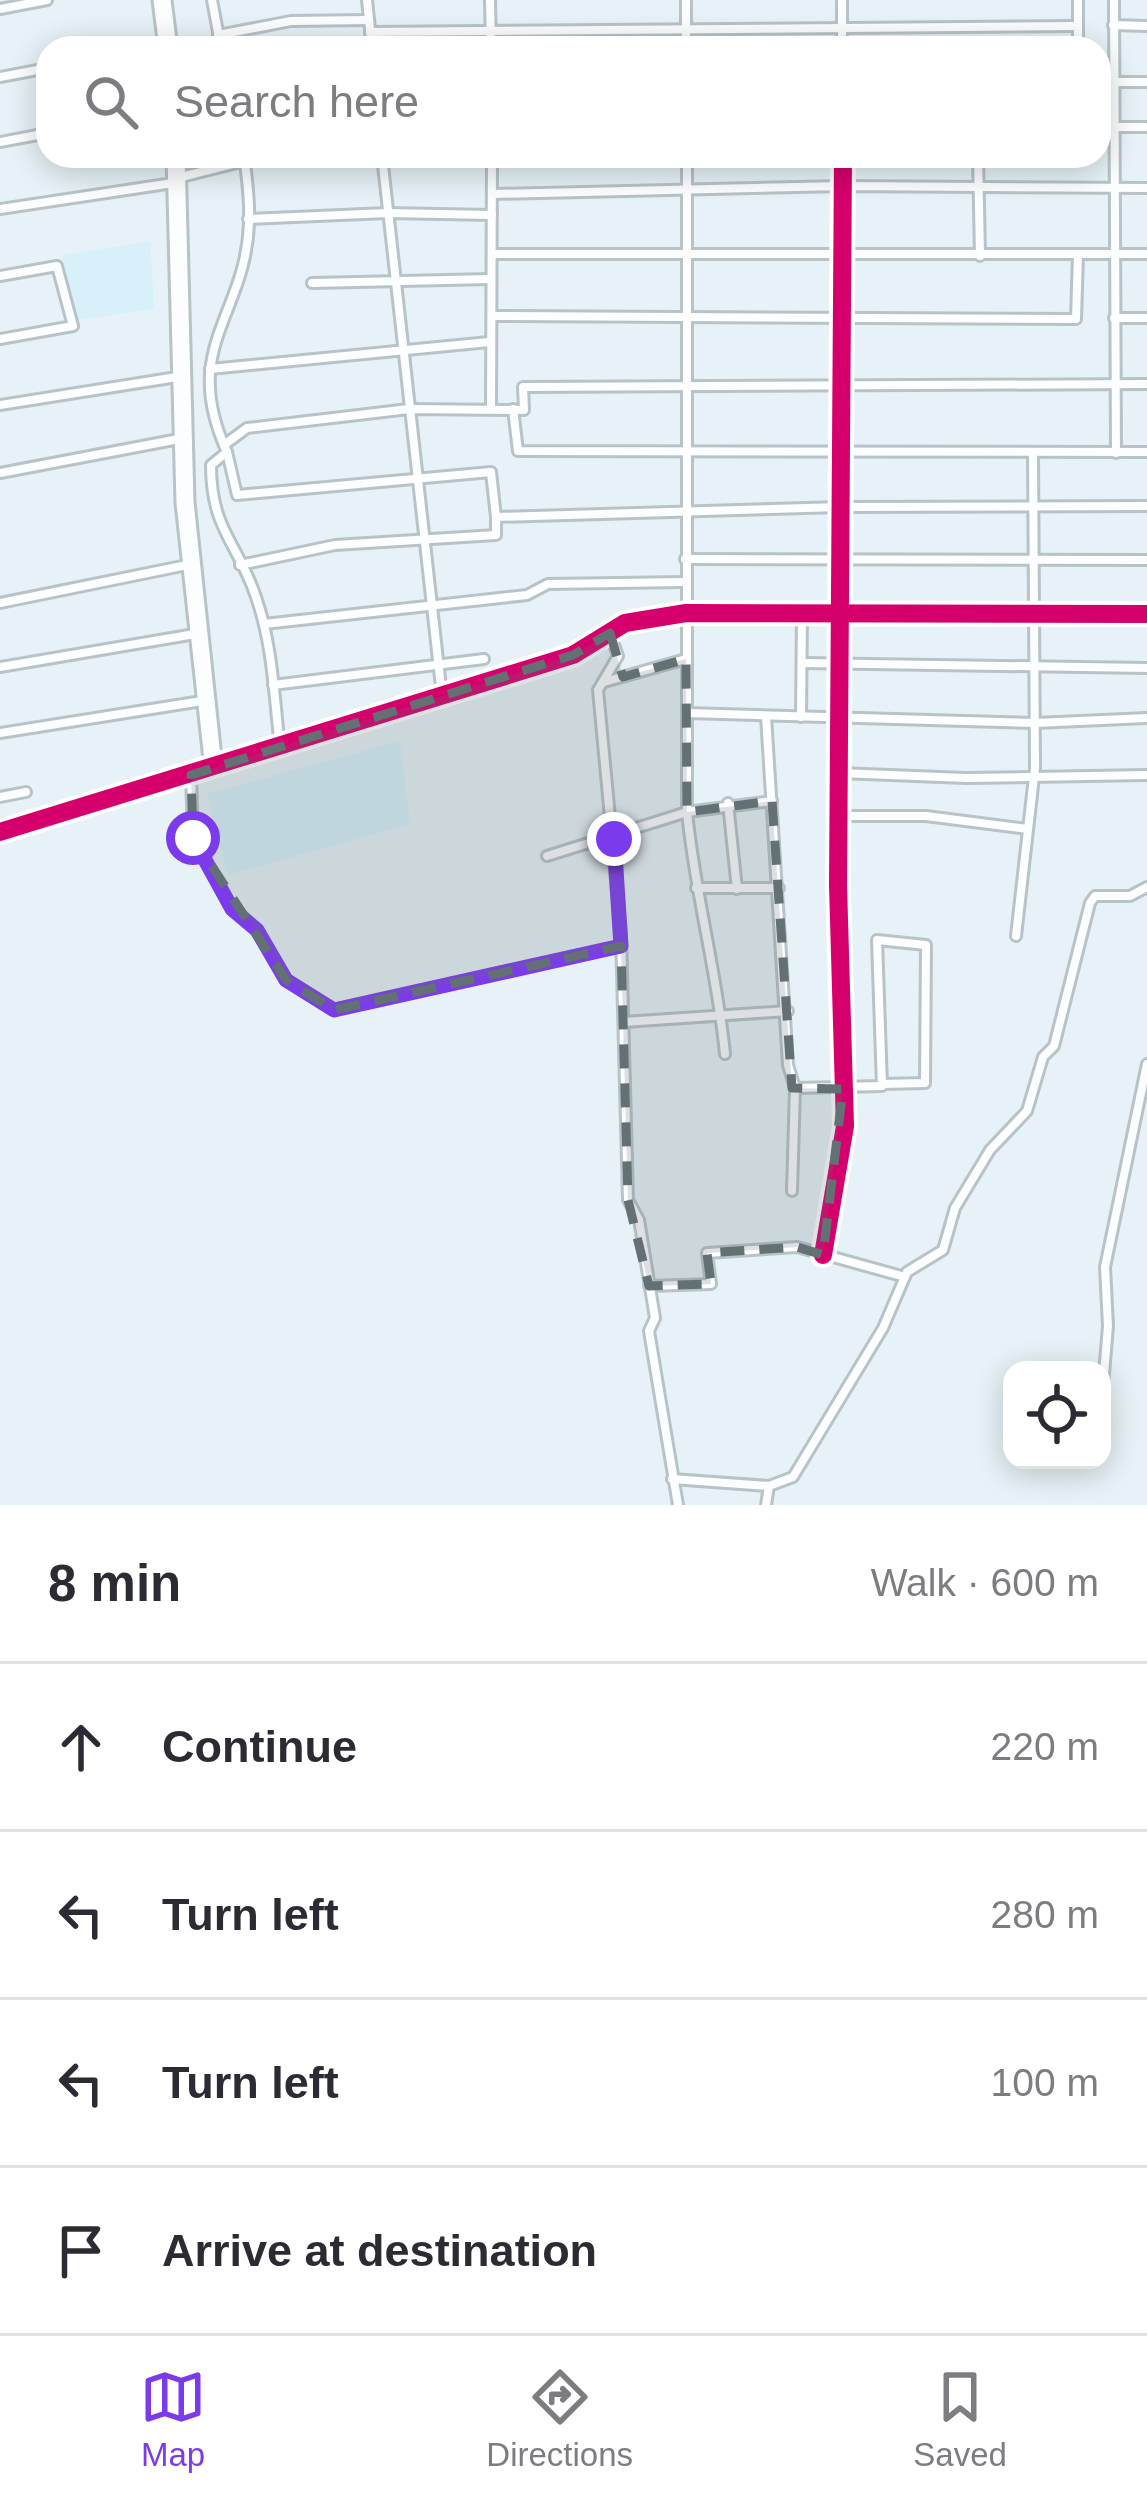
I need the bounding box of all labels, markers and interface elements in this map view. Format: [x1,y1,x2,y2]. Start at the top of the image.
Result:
search box [36,36,1111,168]
icon: search [78,69,144,135]
text: Search here [174,76,419,127]
route start [166,811,220,865]
route end [587,812,641,866]
map controls [1003,1361,1111,1469]
button: locate [1003,1361,1111,1469]
text: 8 min [48,1555,181,1612]
text: Walk · 600 m [871,1561,1099,1604]
icon: ahead [48,1714,114,1780]
text: Continue [162,1721,357,1772]
text: 220 m [991,1725,1099,1768]
icon: left [48,1882,114,1948]
text: Turn left [162,1889,339,1940]
text: 280 m [991,1893,1099,1936]
icon: left [48,2050,114,2116]
text: Turn left [162,2057,339,2108]
text: 100 m [991,2061,1099,2104]
icon: arrive [48,2218,114,2284]
text: Arrive at destination [162,2225,597,2276]
tab: Map [140,2364,206,2474]
tab: Directions [486,2364,633,2474]
tab: Saved [913,2364,1007,2474]

